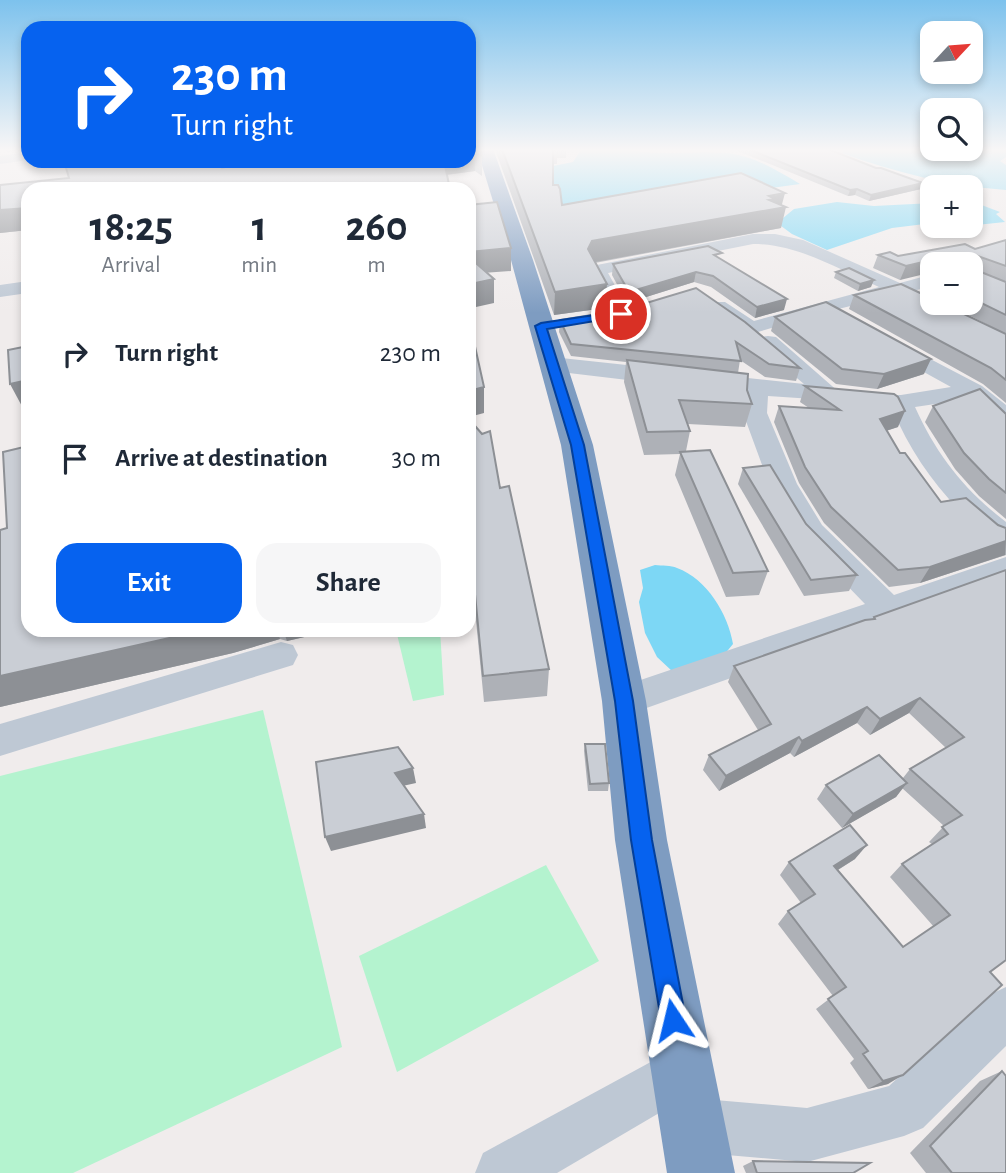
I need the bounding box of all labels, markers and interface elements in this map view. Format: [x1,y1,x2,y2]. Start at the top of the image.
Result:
north arrow [920,21,984,84]
map controls [920,21,983,315]
icon: right [56,49,147,140]
text: 230 m [171,51,288,100]
button: search [920,98,983,161]
text: Turn right [171,109,293,141]
button: + [920,175,983,238]
text: 18:25 [89,206,173,248]
text: 1 [252,206,267,248]
text: 260 [346,206,408,248]
button: − [920,252,983,315]
text: Arrival [102,254,161,277]
text: min [241,254,277,277]
text: m [367,254,386,277]
pin [591,284,651,344]
icon: arrive [602,295,640,333]
icon: right [56,335,94,373]
text: Turn right [115,340,218,366]
text: 230 m [380,340,441,366]
icon: arrive [56,440,94,478]
text: Arrive at destination [115,445,328,471]
text: 30 m [391,445,441,471]
button: Exit [56,543,242,623]
button: Share [256,543,441,623]
position arrow [636,983,710,1057]

